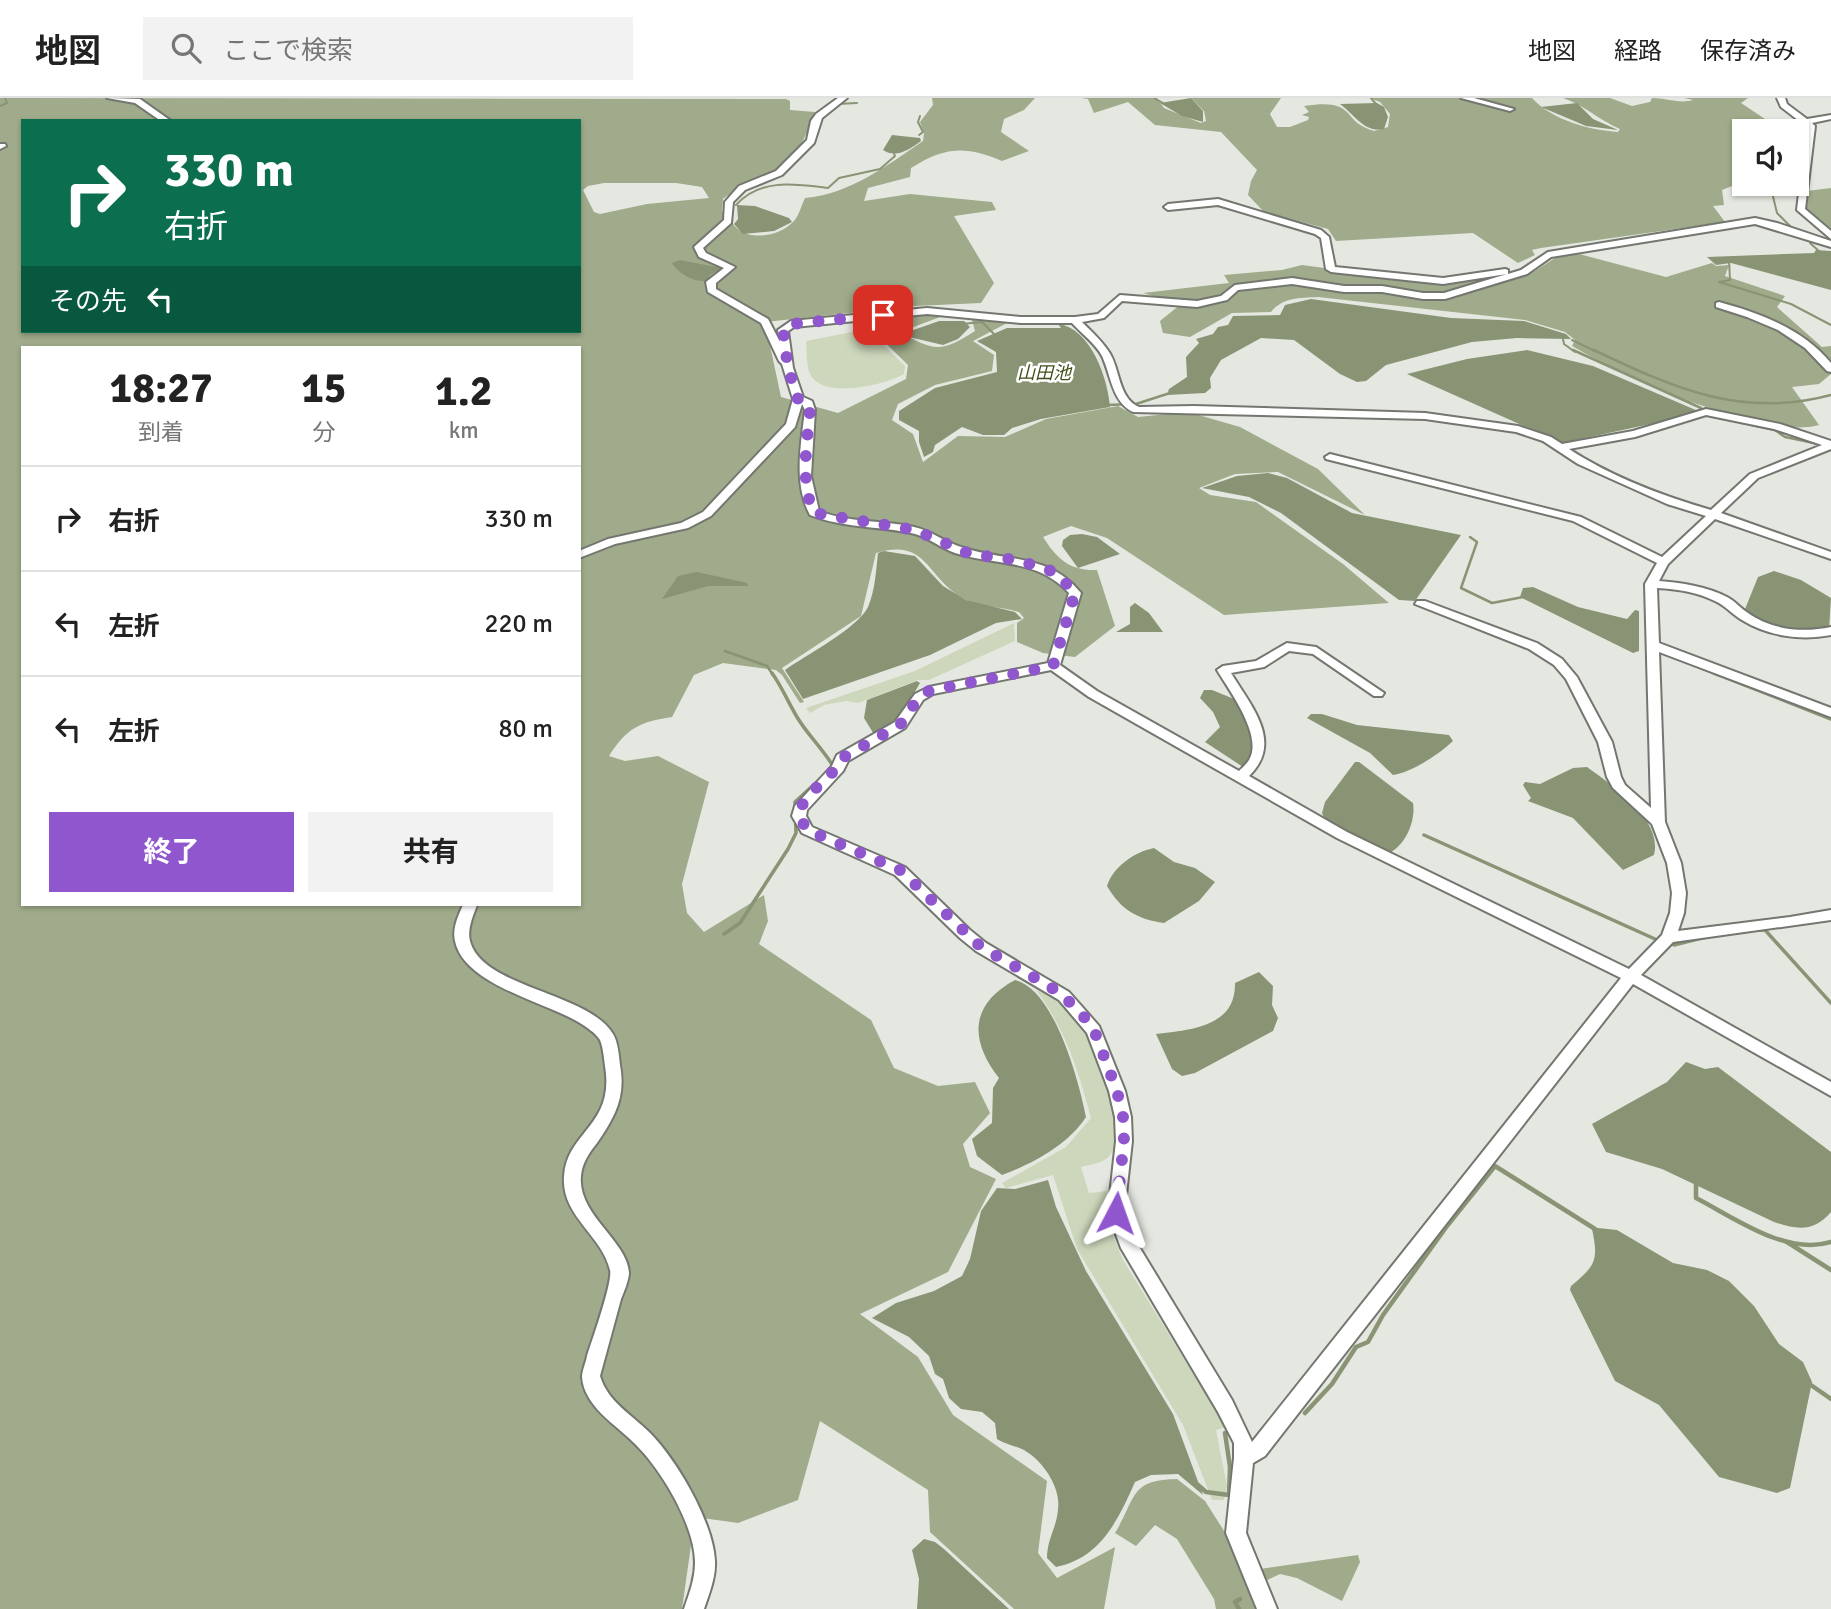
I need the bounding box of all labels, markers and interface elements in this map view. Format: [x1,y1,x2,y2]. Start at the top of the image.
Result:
search box [143,17,633,80]
icon: search [167,29,205,67]
text: 地図 [35,31,101,72]
text: ここで検索 [223,35,353,67]
text: 地図 [1528,36,1576,66]
text: 経路 [1614,36,1662,66]
text: 保存済み [1700,36,1796,66]
map controls [1732,119,1809,196]
button: sound [1732,119,1809,196]
text: 330 m [164,140,294,200]
icon: right [49,147,140,238]
text: 右折 [164,207,228,246]
icon: left [141,280,179,318]
pin [853,285,913,345]
text: その先 [49,286,127,318]
icon: arrive [864,296,902,334]
water label: 山田池 [1017,362,1073,384]
text: 18:27 [110,363,213,414]
text: 15 [301,363,347,414]
text: 1.2 [435,366,492,417]
text: km [449,416,479,445]
text: 到着 [138,418,184,447]
text: 分 [312,418,335,447]
icon: right [49,500,87,538]
text: 330 m [484,503,553,535]
text: 右折 [108,506,160,538]
icon: left [49,605,87,643]
text: 220 m [484,608,553,640]
text: 左折 [108,611,160,643]
icon: left [49,710,87,748]
text: 80 m [498,713,553,745]
text: 左折 [108,716,160,748]
button: 終了 [49,812,294,892]
button: 共有 [308,812,553,892]
position arrow [1079,1176,1153,1250]

